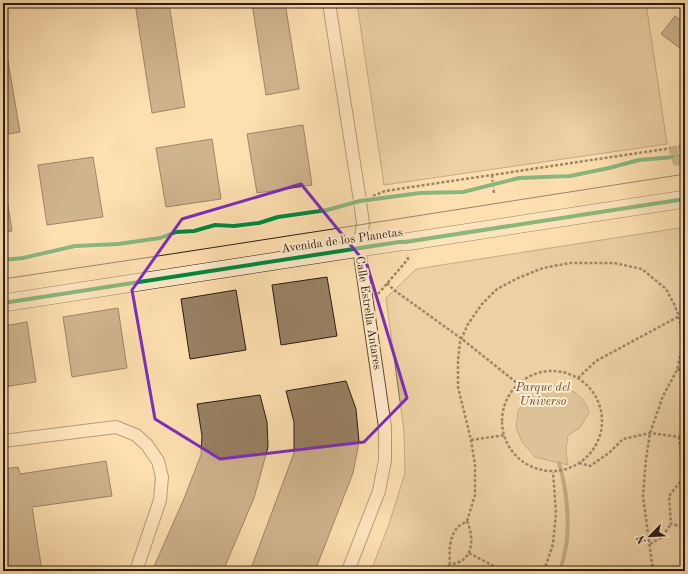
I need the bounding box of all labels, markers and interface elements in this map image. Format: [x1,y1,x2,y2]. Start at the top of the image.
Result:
street label: Avenida de los Planetas [280,227,404,255]
street label: Calle Estrella Antares [353,255,383,371]
park label: Parque del Universo [515,382,571,408]
north arrow [630,516,670,556]
text: N [635,533,649,546]

